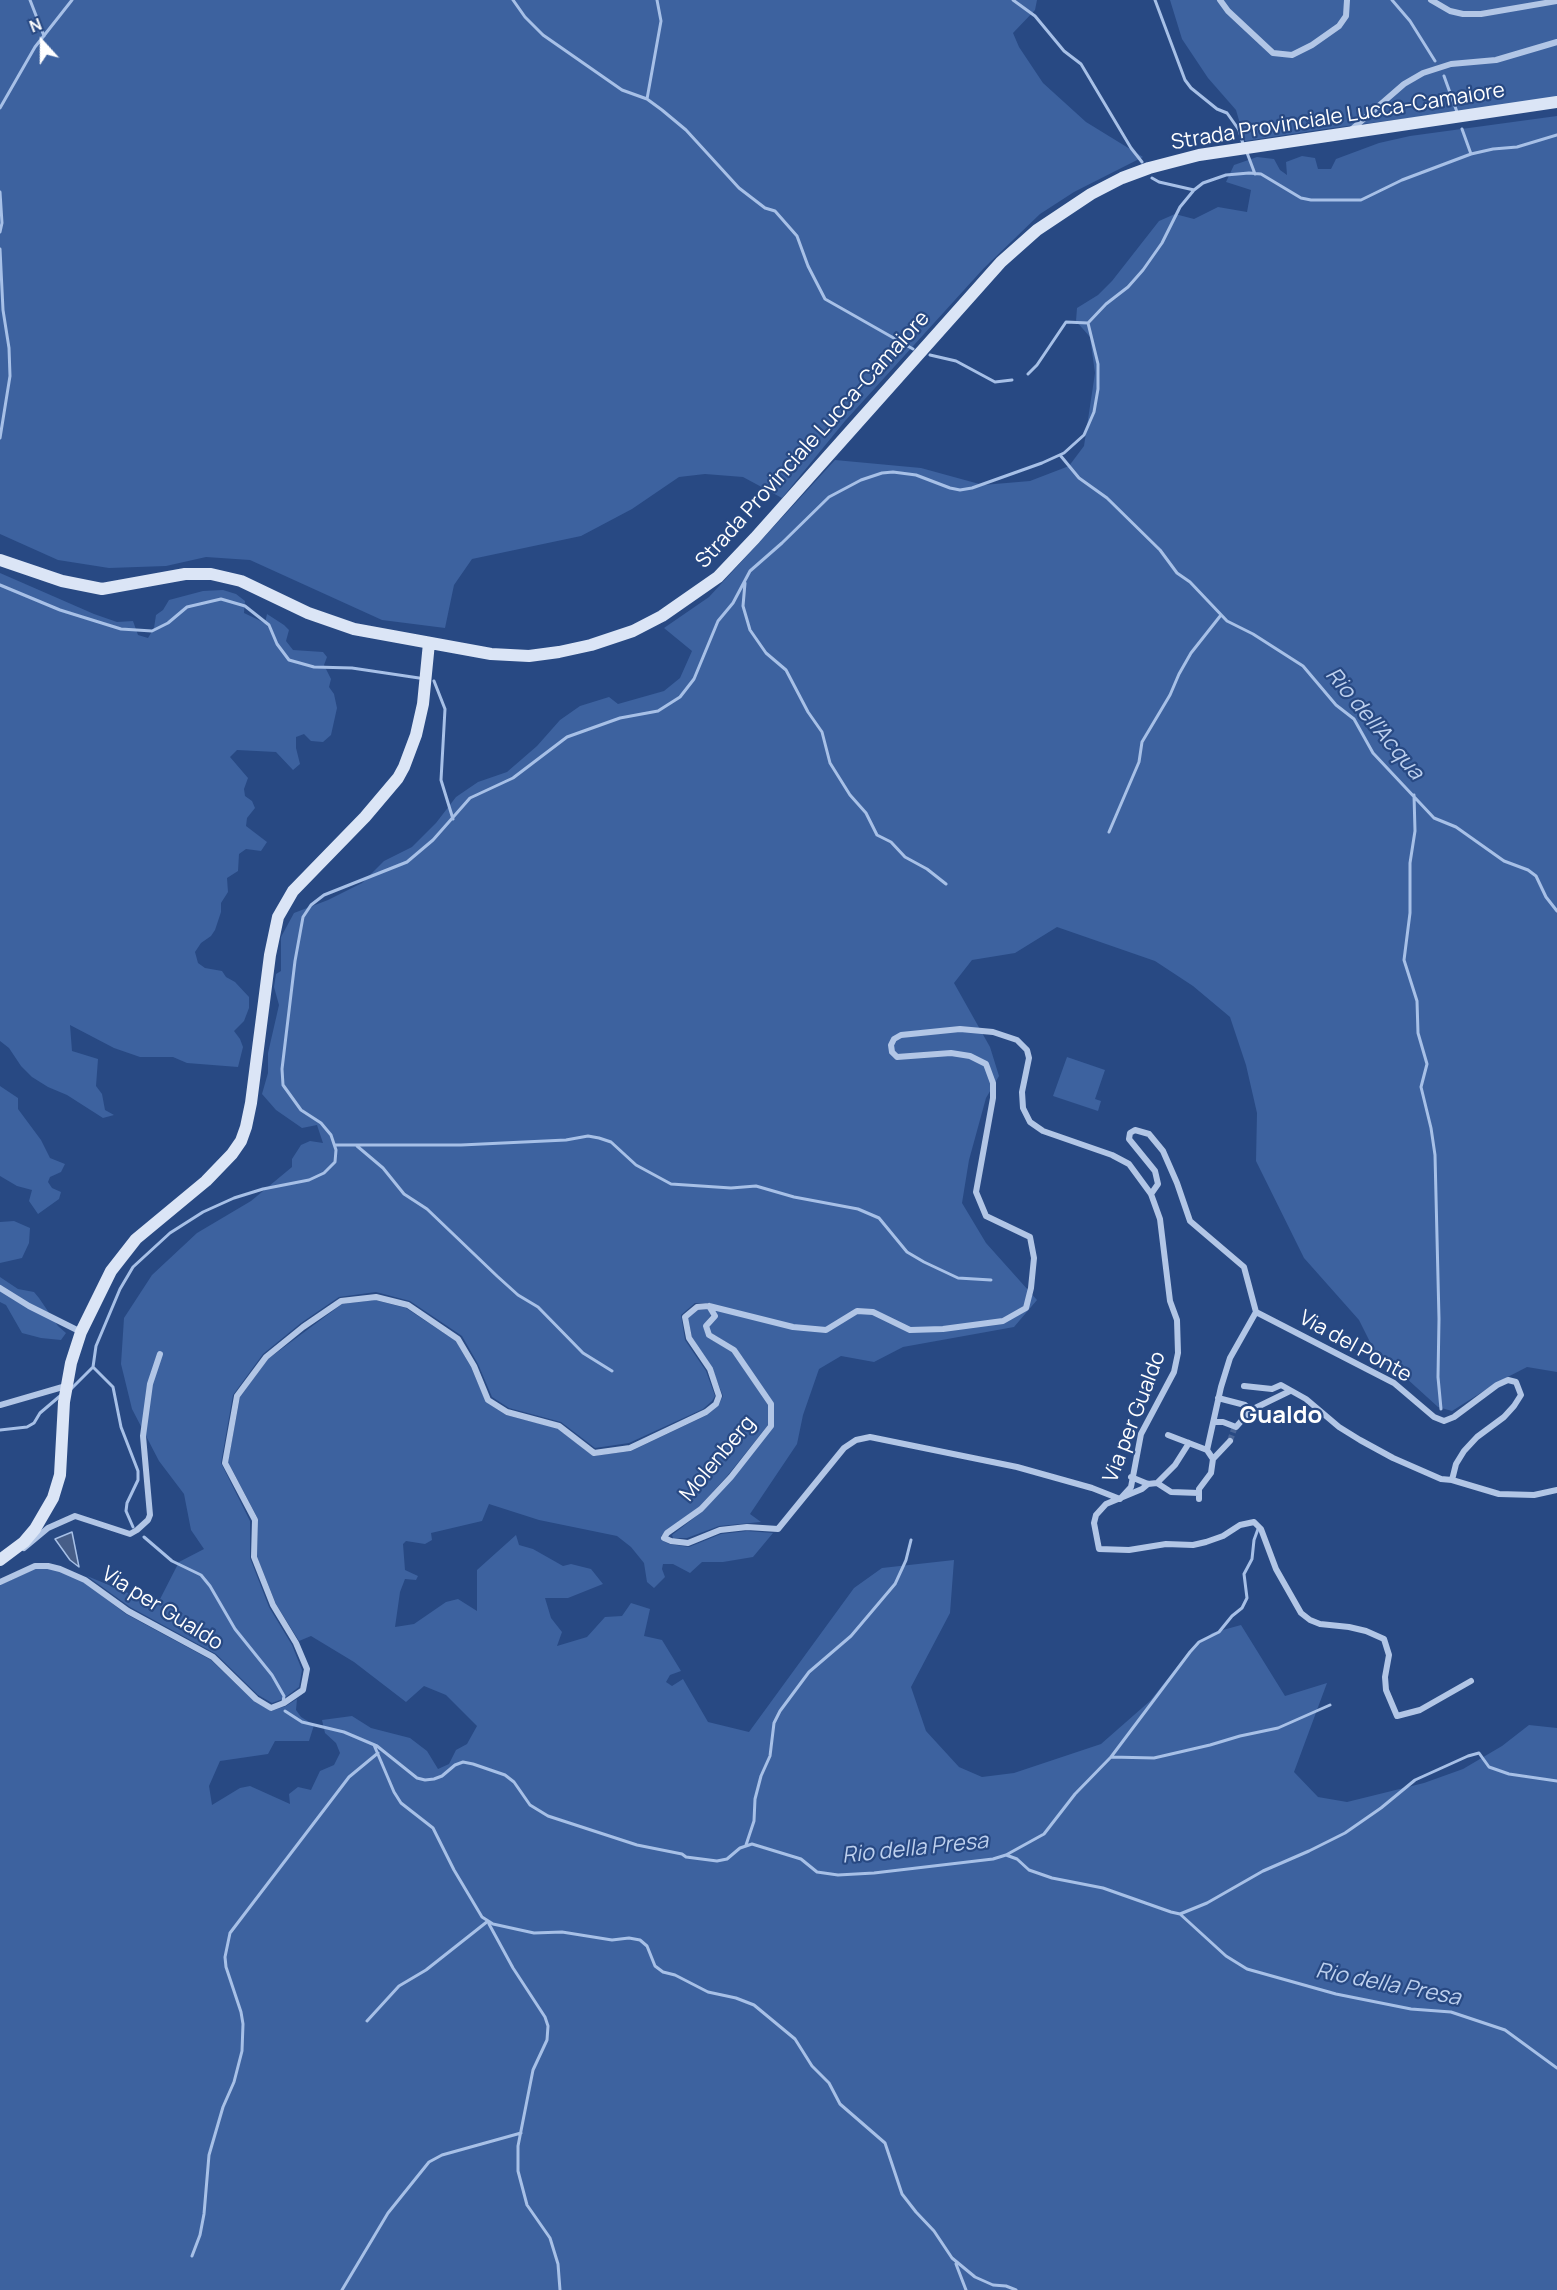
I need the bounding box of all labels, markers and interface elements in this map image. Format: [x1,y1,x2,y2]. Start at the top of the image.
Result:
north arrow [12,12,72,72]
text: N [26,13,45,38]
street label: Strada Provinciale Lucca-Camaiore [1169,78,1507,156]
street label: Strada Provinciale Lucca-Camaiore [691,306,935,574]
water label: Rio dell'Acqua [1319,662,1429,786]
street label: Via del Ponte [1294,1306,1416,1388]
street label: Via per Gualdo [1098,1348,1172,1486]
district label: Gualdo [1240,1402,1322,1430]
street label: Molenberg [675,1411,761,1507]
street label: Via per Gualdo [97,1562,227,1656]
water label: Rio della Presa [841,1828,989,1870]
water label: Rio della Presa [1313,1958,1463,2012]

